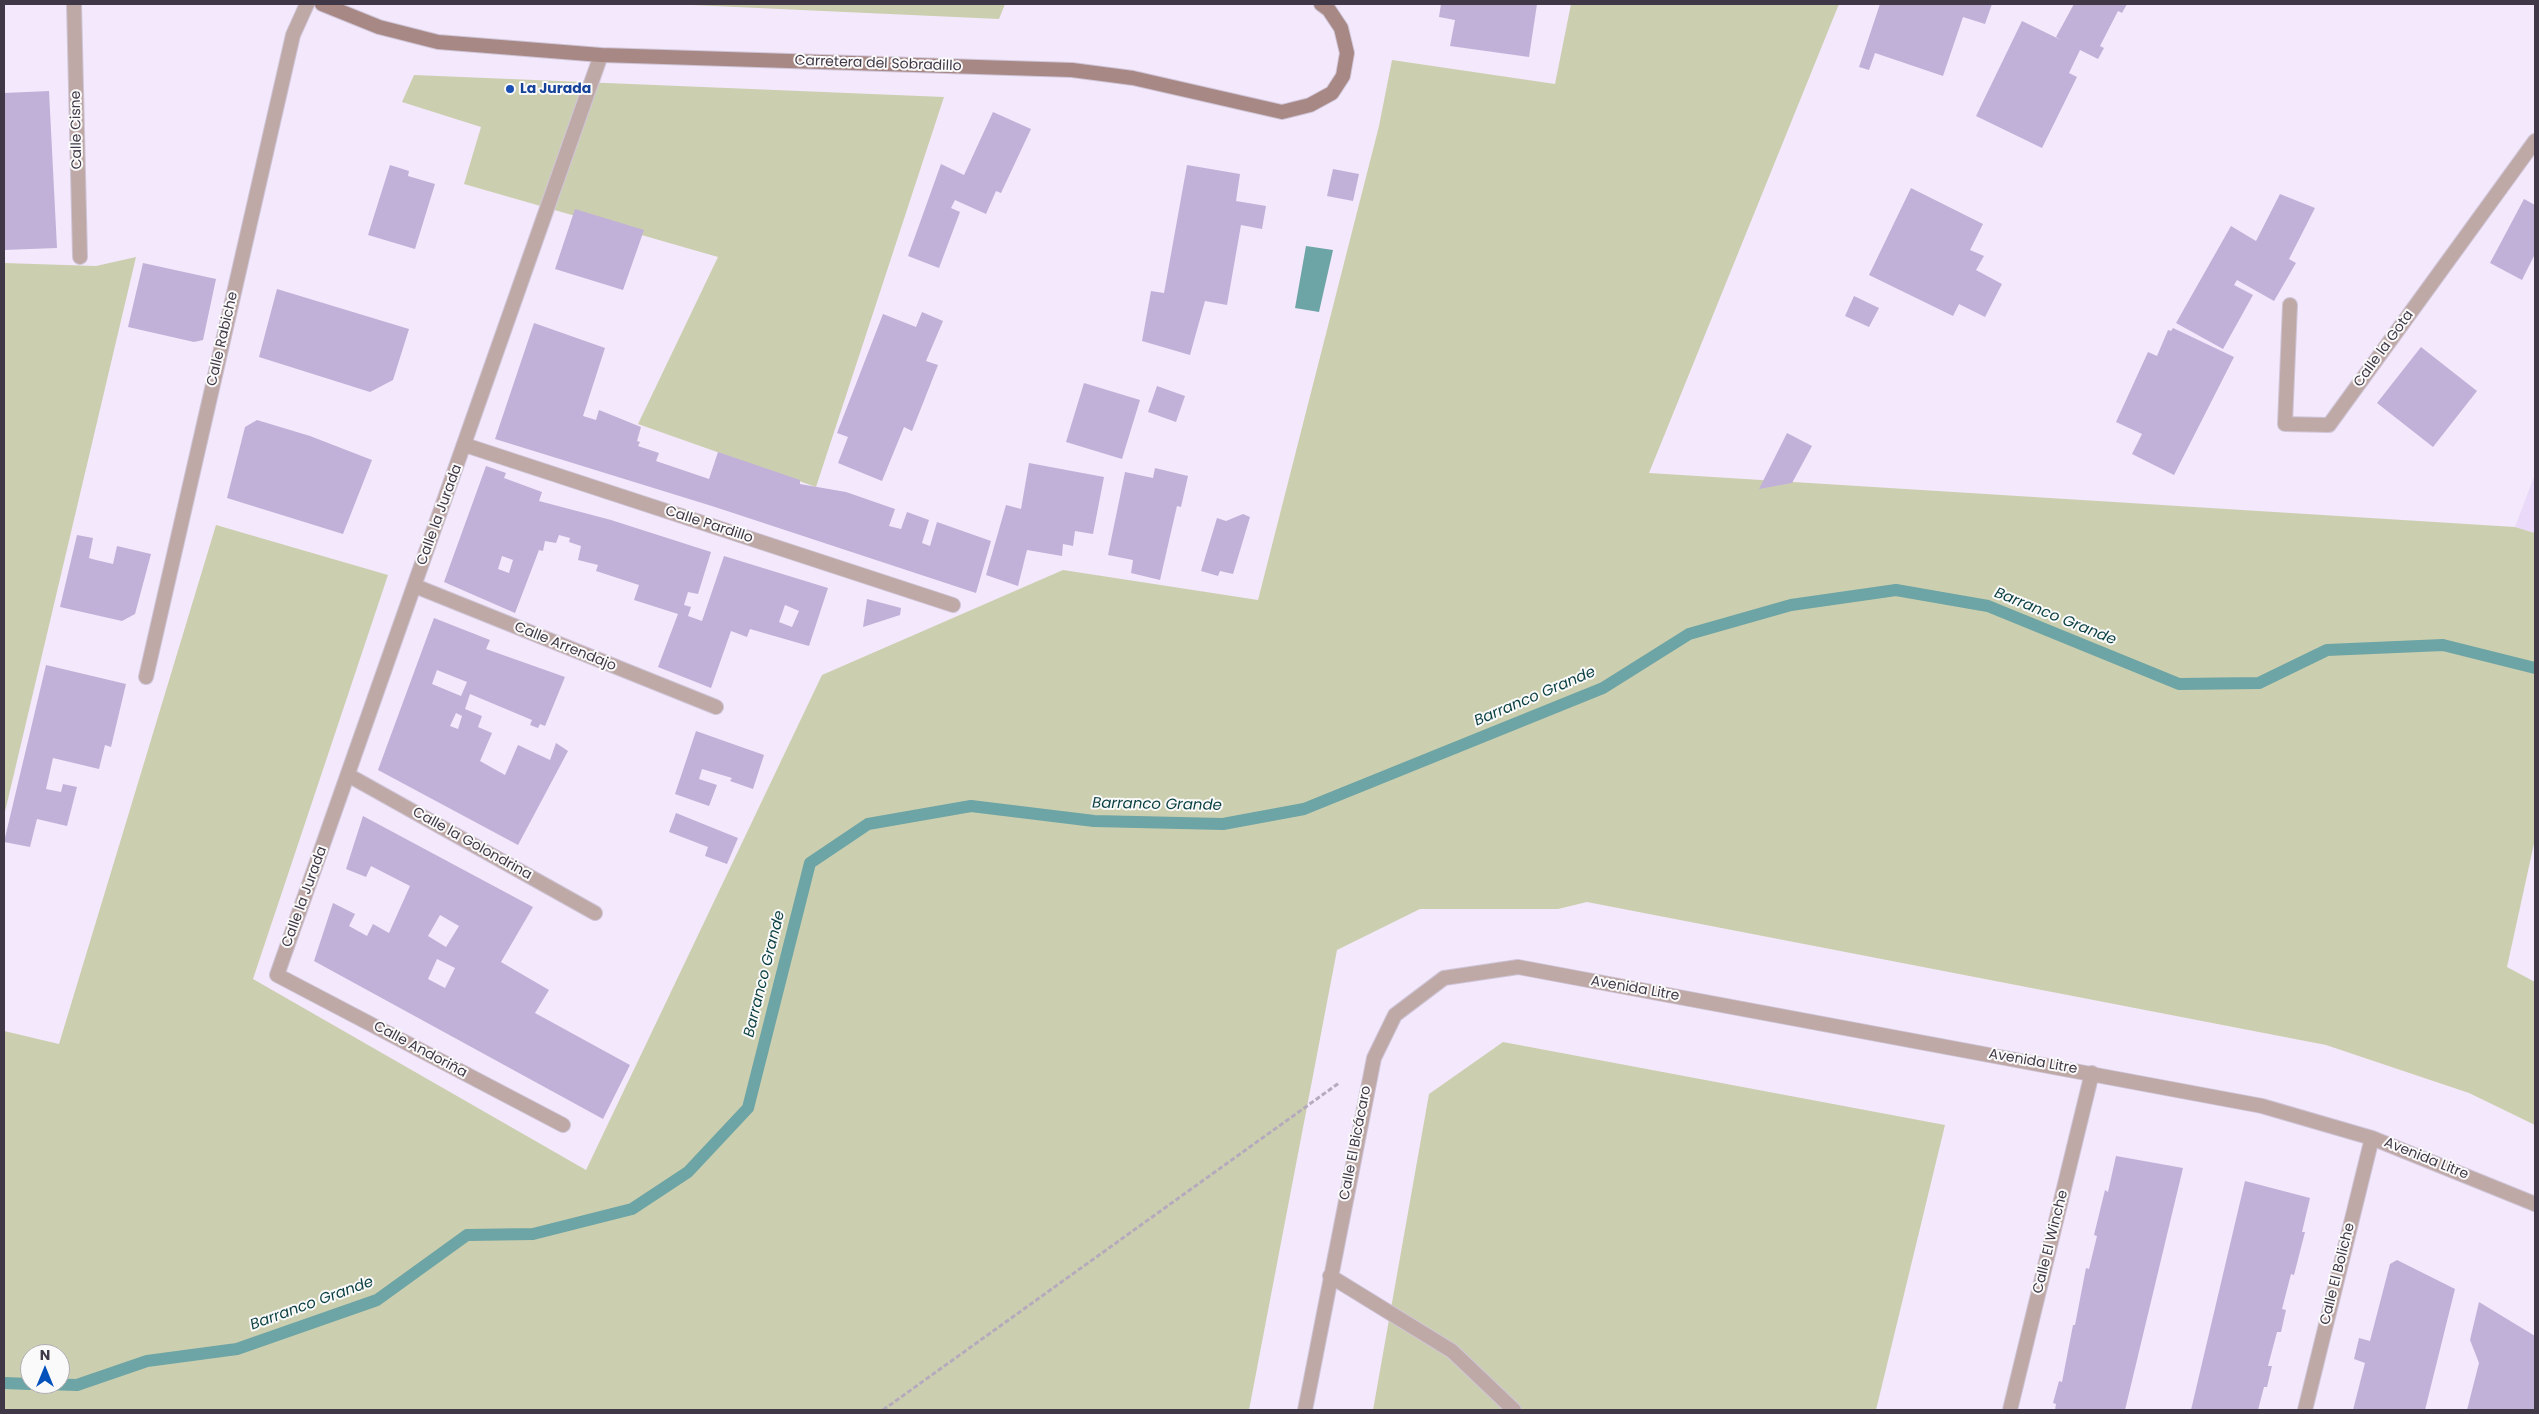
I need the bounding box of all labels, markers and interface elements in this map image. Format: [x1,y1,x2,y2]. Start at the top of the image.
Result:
street label: Carretera del Sobradillo [794,53,962,75]
place label: La Jurada [520,81,591,97]
marker: La Jurada [504,83,516,95]
street label: Calle Cisne [68,90,86,170]
street label: Calle Rabiche [204,290,242,388]
street label: Calle la Gota [2351,307,2417,391]
street label: Calle la Jurada [414,462,466,568]
street label: Calle Pardillo [663,503,755,547]
water label: Barranco Grande [1991,584,2119,650]
street label: Calle Arrendajo [512,619,618,675]
water label: Barranco Grande [1472,663,1598,731]
water label: Barranco Grande [1092,795,1222,815]
street label: Calle la Golondrina [409,804,535,884]
street label: Calle la Jurada [279,844,331,950]
water label: Barranco Grande [741,909,789,1039]
street label: Avenida Litre [1589,973,1681,1005]
street label: Calle Andoriña [370,1018,470,1082]
street label: Avenida Litre [1987,1046,2079,1078]
street label: Calle El Bicácaro [1337,1084,1375,1202]
street label: Avenida Litre [2381,1134,2471,1184]
street label: Calle El Winche [2030,1188,2072,1296]
street label: Calle El Boliche [2317,1221,2359,1327]
water label: Barranco Grande [248,1273,376,1335]
north arrow [20,1344,70,1394]
text: N [40,1345,50,1365]

